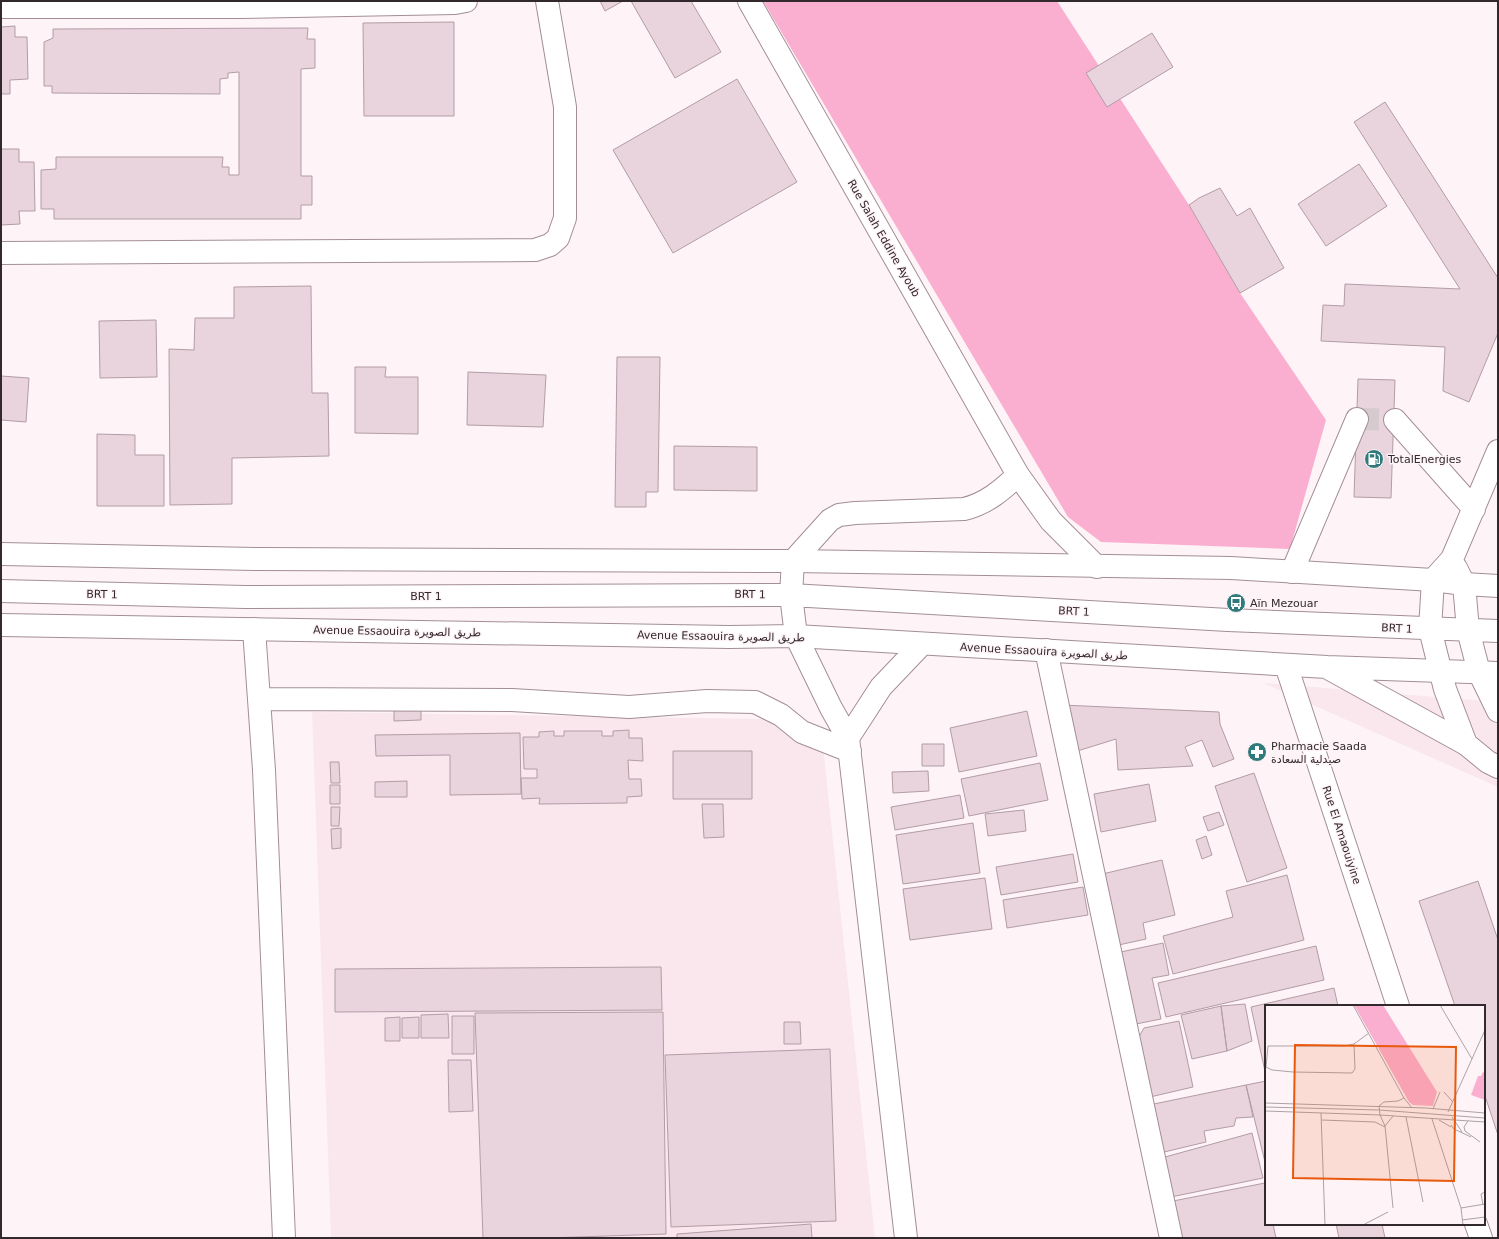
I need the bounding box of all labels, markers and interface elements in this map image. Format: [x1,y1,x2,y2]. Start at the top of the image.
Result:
street label: Rue Salah Eddine Ayoub [845,177,923,299]
fuel station icon: TotalEnergies [1363,448,1385,470]
place label: TotalEnergies [1387,453,1462,466]
street label: BRT 1 [86,588,118,601]
street label: BRT 1 [734,588,766,601]
street label: BRT 1 [410,590,442,603]
bus stop icon: Aïn Mezouar [1225,592,1247,614]
place label: Aïn Mezouar [1250,597,1319,610]
street label: BRT 1 [1058,604,1090,619]
street label: BRT 1 [1381,621,1413,636]
street label: Avenue Essaouira طريق الصويرة [313,624,481,640]
street label: Avenue Essaouira طريق الصويرة [637,629,805,645]
street label: Avenue Essaouira طريق الصويرة [960,641,1128,663]
place label: Pharmacie Saada صيدلية السعادة [1271,740,1367,766]
pharmacy icon: Pharmacie Saada صيدلية السعادة [1246,741,1268,763]
street label: Rue El Amaouiyine [1319,784,1364,886]
inset map [1265,1005,1485,1225]

